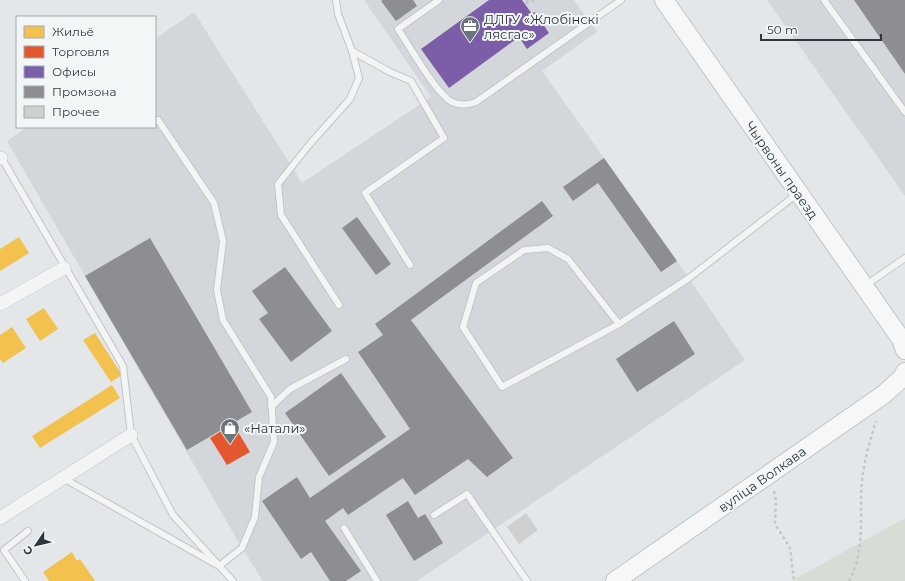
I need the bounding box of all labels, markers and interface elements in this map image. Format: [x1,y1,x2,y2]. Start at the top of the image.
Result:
place label: ДЛГУ «Жлобінскі лясгас» [484,11,599,42]
office icon: ДЛГУ «Жлобінскі лясгас» [459,15,481,43]
legend [16,16,156,128]
scale bar [761,16,881,42]
text: 50 m [767,22,798,37]
text: Жильё [52,24,94,39]
text: Торговля [52,44,109,59]
text: Офисы [52,64,96,79]
text: Промзона [52,84,116,99]
text: Прочее [52,104,100,119]
street label: Чырвоны праезд [742,118,822,222]
shop icon: «Натали» [219,417,241,445]
place label: «Натали» [244,420,306,436]
street label: вуліца Волкава [715,443,809,515]
north arrow [16,525,56,565]
text: С [20,543,36,558]

